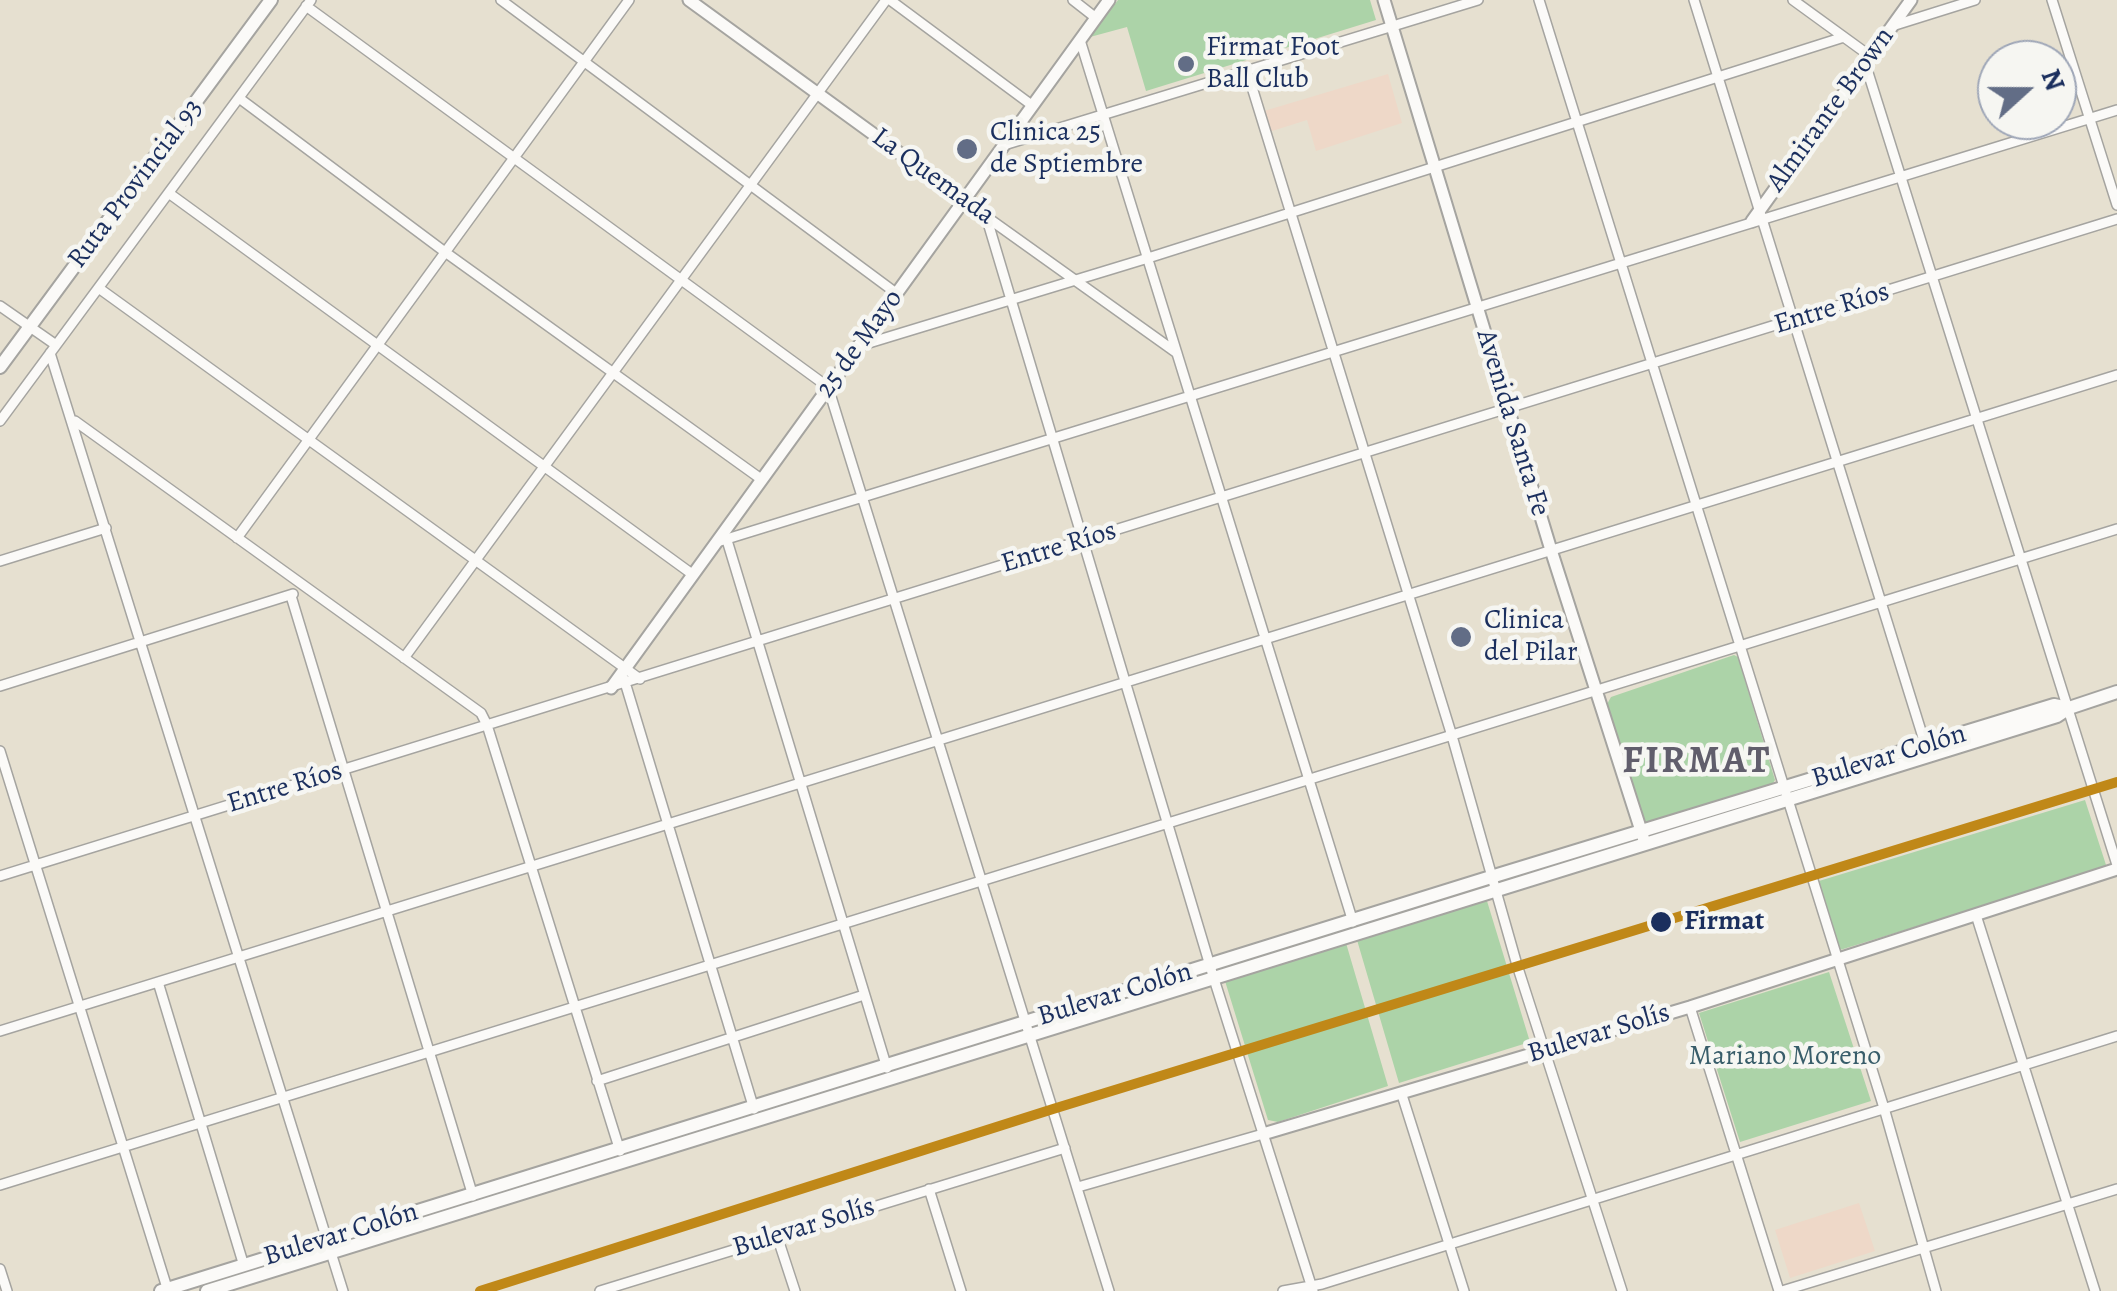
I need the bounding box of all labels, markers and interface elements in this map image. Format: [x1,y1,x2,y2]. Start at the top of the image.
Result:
street label: Almirante Brown [1760,21,1902,199]
place label: Firmat Foot Ball Club [1206,31,1340,97]
north arrow [1977,40,2077,140]
marker: Firmat Foot Ball Club [1175,53,1197,75]
text: N [2032,64,2075,96]
street label: Ruta Provincial 93 [61,93,211,275]
place label: Clinica 25 de Sptiembre [990,116,1143,182]
street label: La Quemada [865,121,1001,233]
marker: Clinica 25 de Sptiembre [954,136,980,162]
street label: Entre Ríos [1770,276,1894,342]
street label: 25 de Mayo [809,283,911,405]
street label: Avenida Santa Fe [1468,326,1556,520]
street label: Entre Ríos [997,515,1121,581]
place label: Clinica del Pilar [1484,604,1578,670]
marker: Clinica del Pilar [1448,624,1474,650]
street label: Bulevar Colón [1808,718,1970,796]
district label: FIRMAT [1622,740,1772,786]
street label: Entre Ríos [223,755,347,821]
place label: Firmat [1684,905,1764,939]
marker: Firmat [1648,909,1674,935]
street label: Bulevar Colón [1034,956,1196,1034]
street label: Bulevar Solís [1524,996,1674,1072]
park label: Mariano Moreno [1689,1040,1881,1074]
street label: Bulevar Solís [729,1190,879,1266]
street label: Bulevar Colón [260,1196,422,1274]

